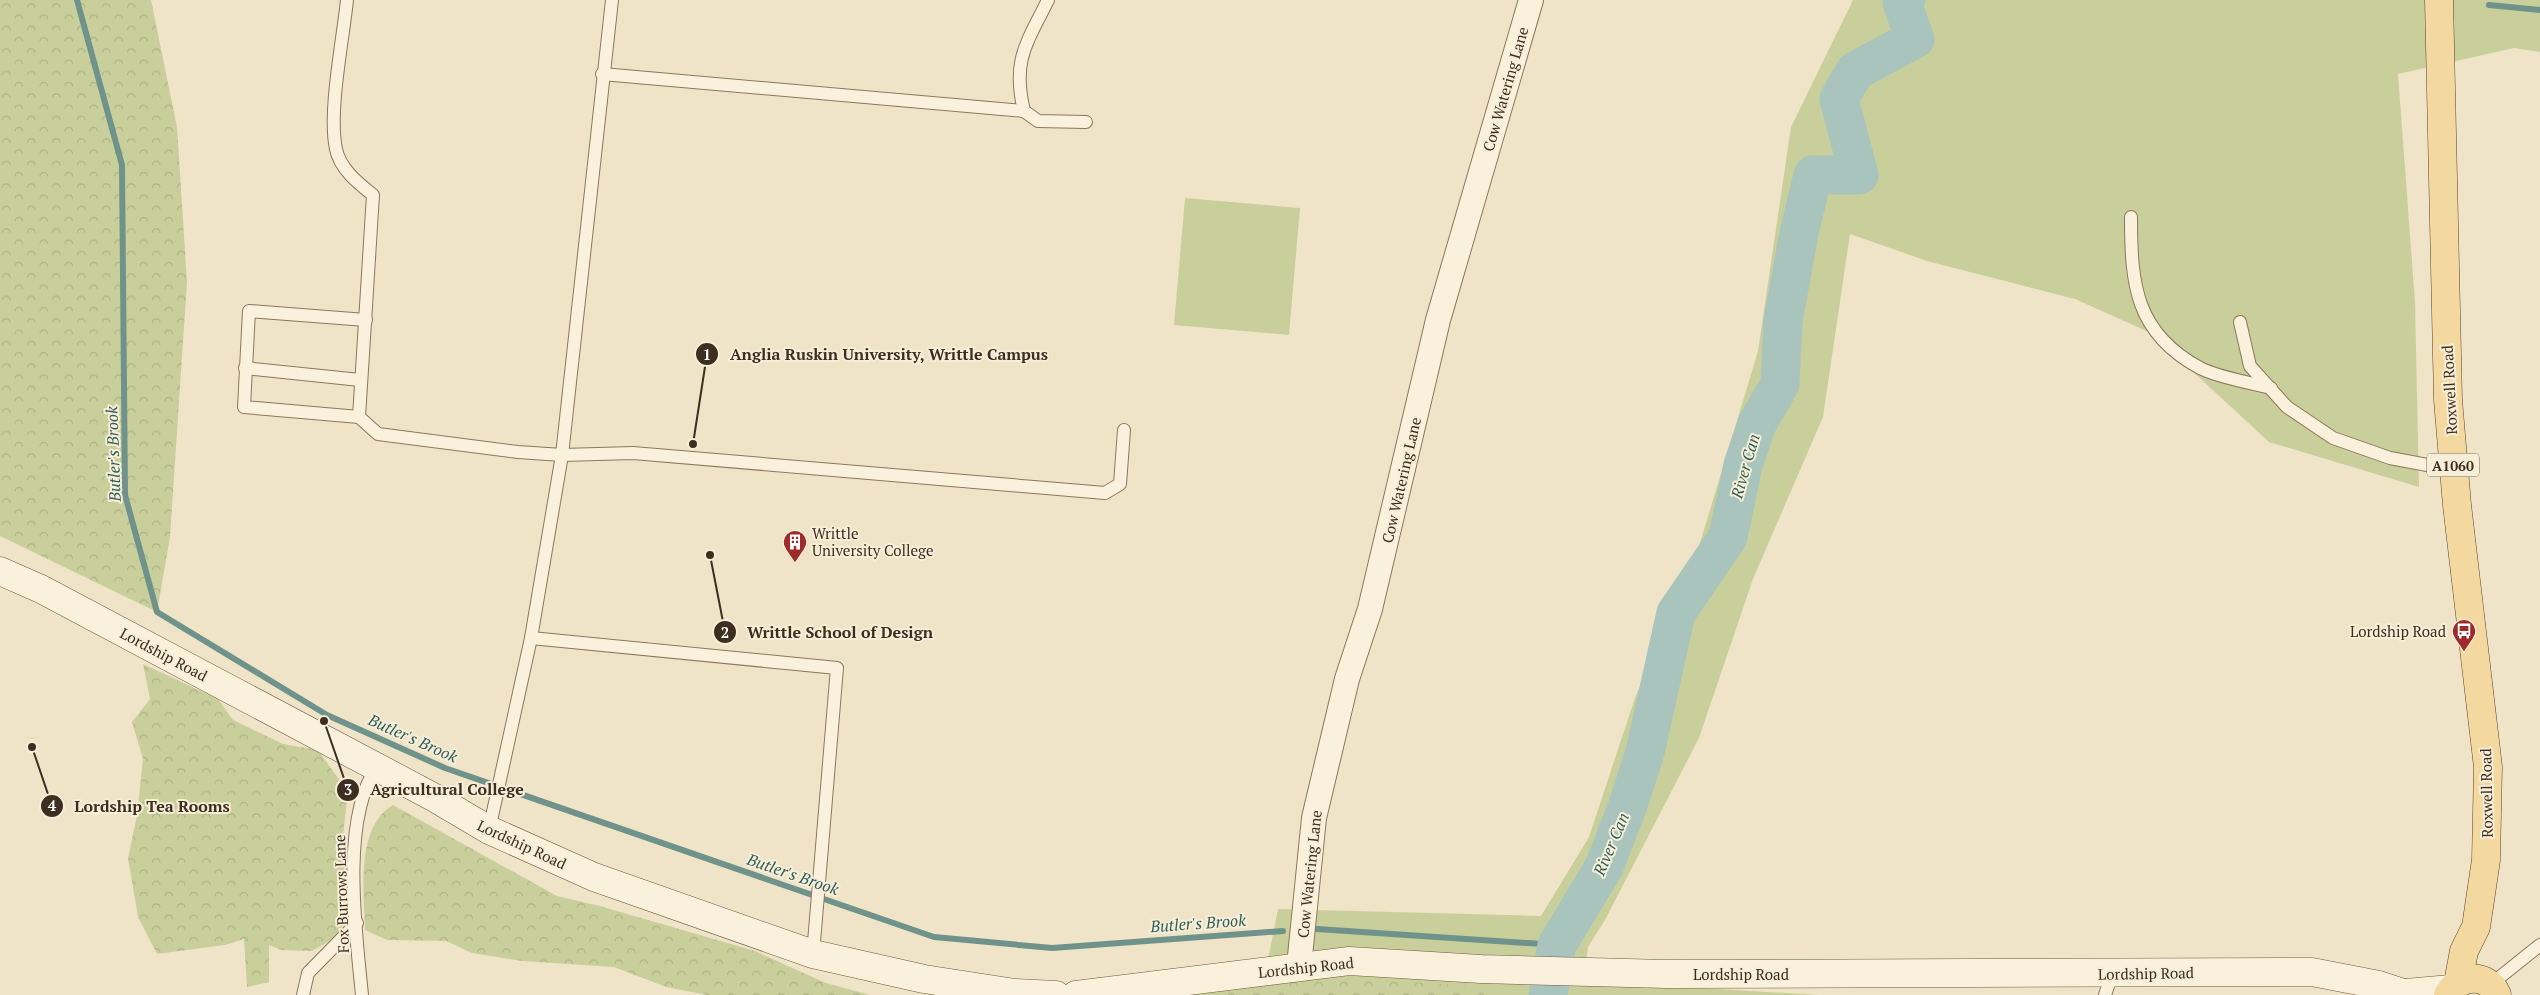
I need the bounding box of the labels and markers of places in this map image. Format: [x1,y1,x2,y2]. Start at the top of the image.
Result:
callout: Anglia Ruskin University, Writtle Campus [695,339,1059,370]
place label: Writtle University College [812,523,934,560]
building icon: Writtle University College [782,529,808,563]
callout: Writtle School of Design [712,617,943,648]
bus stop icon: Lordship Road [2451,618,2477,652]
place label: Lordship Road [2350,621,2446,641]
callout: Agricultural College [335,774,534,805]
callout: Lordship Tea Rooms [40,790,240,821]

